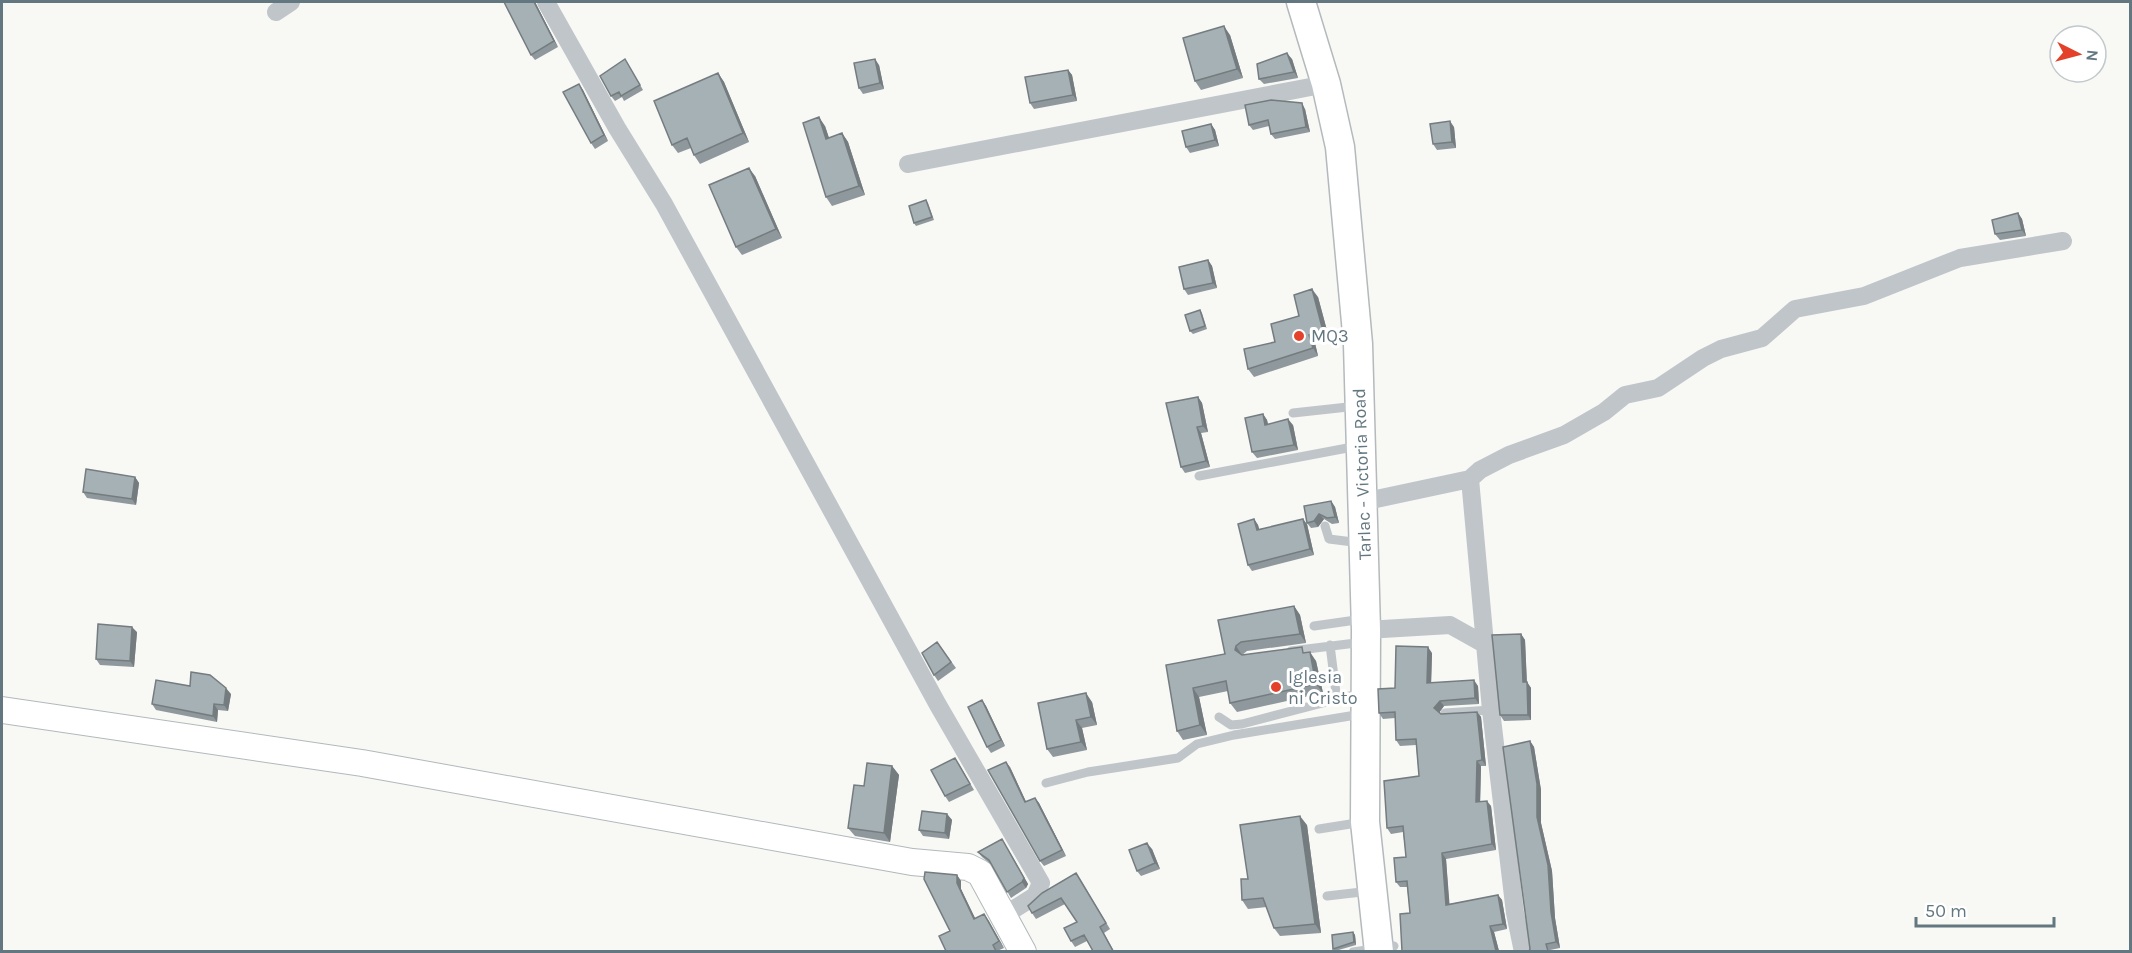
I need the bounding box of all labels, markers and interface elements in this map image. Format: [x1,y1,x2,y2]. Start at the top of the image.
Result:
north arrow [2048,24,2108,84]
text: N [2082,49,2102,62]
place label: MQ3 [1311,325,1349,347]
marker: MQ3 [1292,329,1306,343]
street label: Tarlac - Victoria Road [1348,388,1376,560]
place label: Iglesia ni Cristo [1288,666,1357,709]
marker: Iglesia ni Cristo [1269,680,1283,694]
scale bar [1916,890,2054,928]
text: 50 m [1925,900,1967,922]

